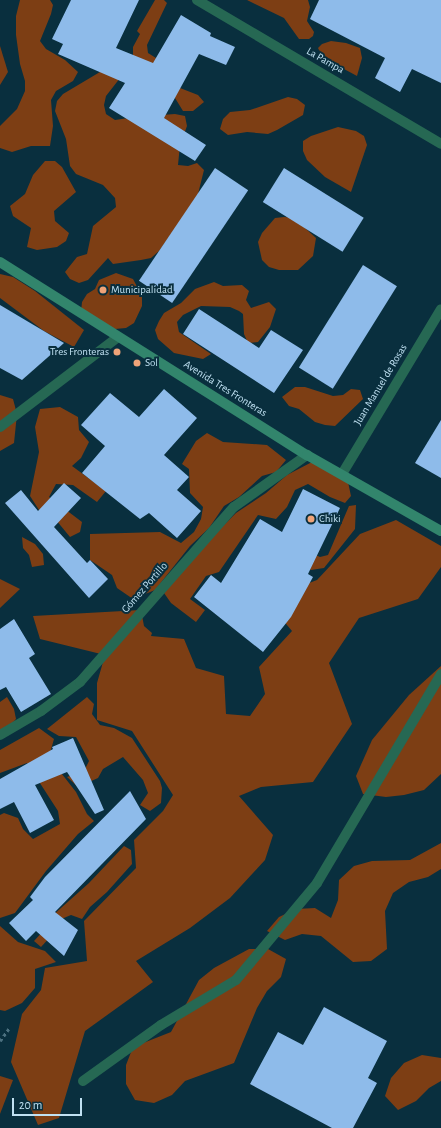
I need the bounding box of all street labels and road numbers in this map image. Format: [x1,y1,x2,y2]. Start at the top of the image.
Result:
street label: La Pampa [304,45,346,77]
street label: Juan Manuel de Rosas [351,342,411,428]
street label: Avenida Tres Fronteras [181,358,269,420]
street label: Gómez Portillo [119,560,171,616]

